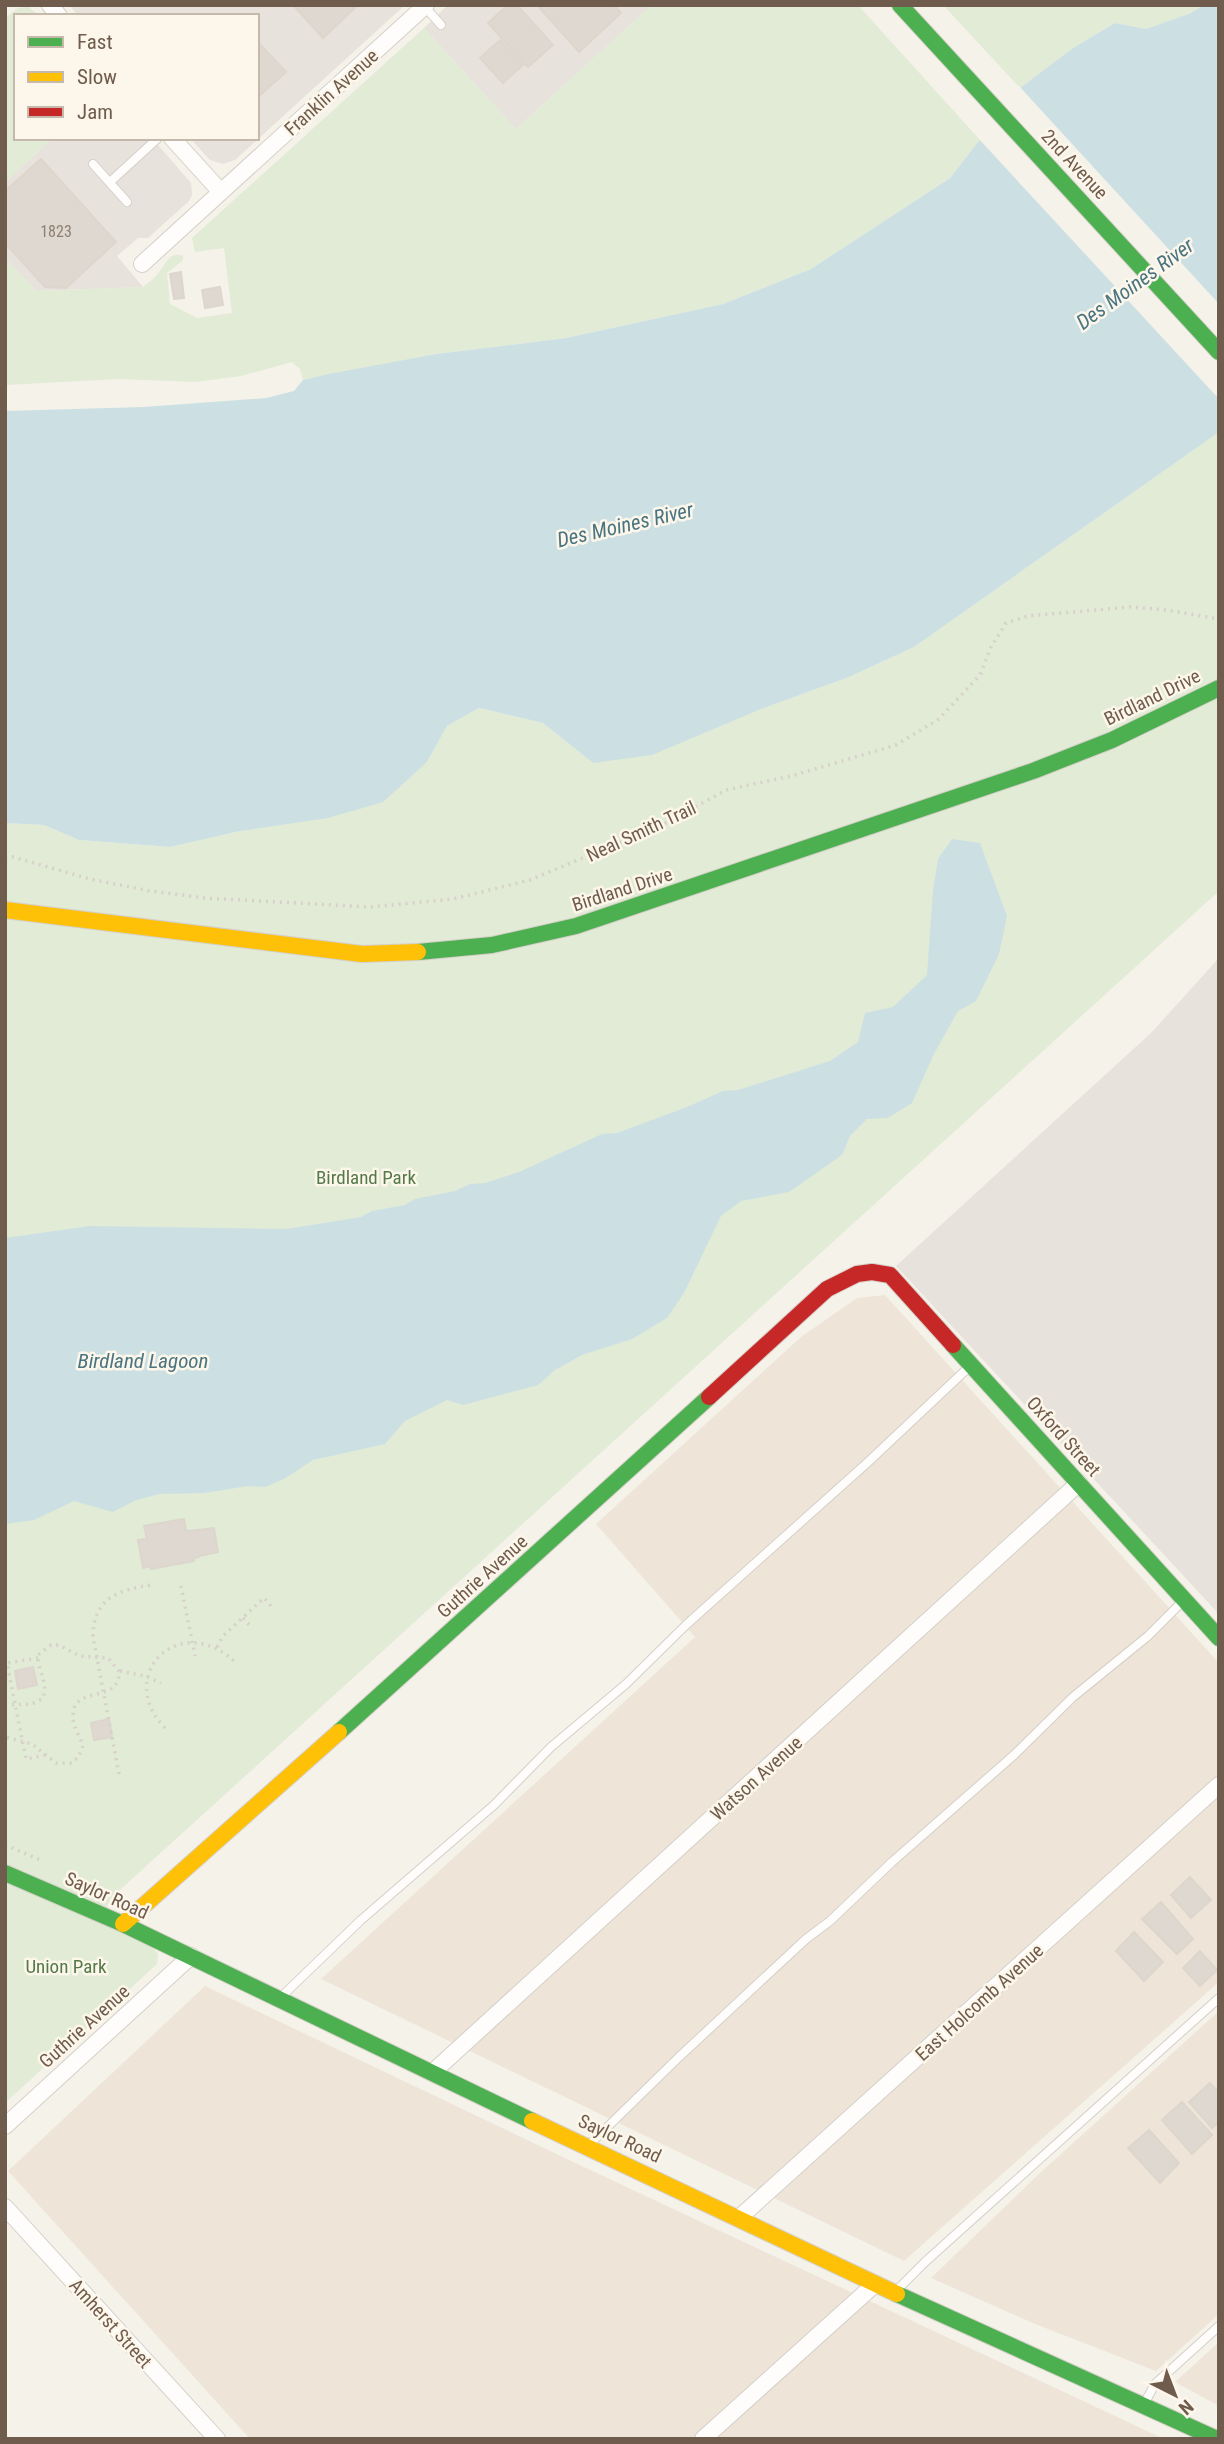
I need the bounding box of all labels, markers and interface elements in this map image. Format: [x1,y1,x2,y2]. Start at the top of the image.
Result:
legend [14,14,259,140]
text: Fast [77,30,113,54]
street label: Franklin Avenue [280,44,383,140]
text: Slow [77,65,117,89]
text: Jam [77,100,113,124]
street label: 2nd Avenue [1037,125,1113,204]
house number: 1823 [40,222,72,241]
water label: Des Moines River [1072,233,1199,335]
water label: Des Moines River [555,498,696,552]
street label: Birdland Drive [1100,664,1204,731]
street label: Neal Smith Trail [583,796,700,867]
street label: Birdland Drive [569,862,675,917]
park label: Birdland Park [316,1166,416,1189]
water label: Birdland Lagoon [78,1349,208,1373]
street label: Oxford Street [1022,1392,1105,1481]
street label: Guthrie Avenue [433,1530,532,1623]
street label: Watson Avenue [706,1731,807,1826]
street label: Saylor Road [61,1867,152,1924]
street label: East Holcomb Avenue [911,1939,1048,2066]
park label: Union Park [25,1955,107,1978]
street label: Guthrie Avenue [35,1980,134,2073]
street label: Saylor Road [575,2109,665,2168]
street label: Amherst Street [65,2274,157,2373]
north arrow [1140,2360,1210,2430]
text: N [1174,2395,1198,2420]

